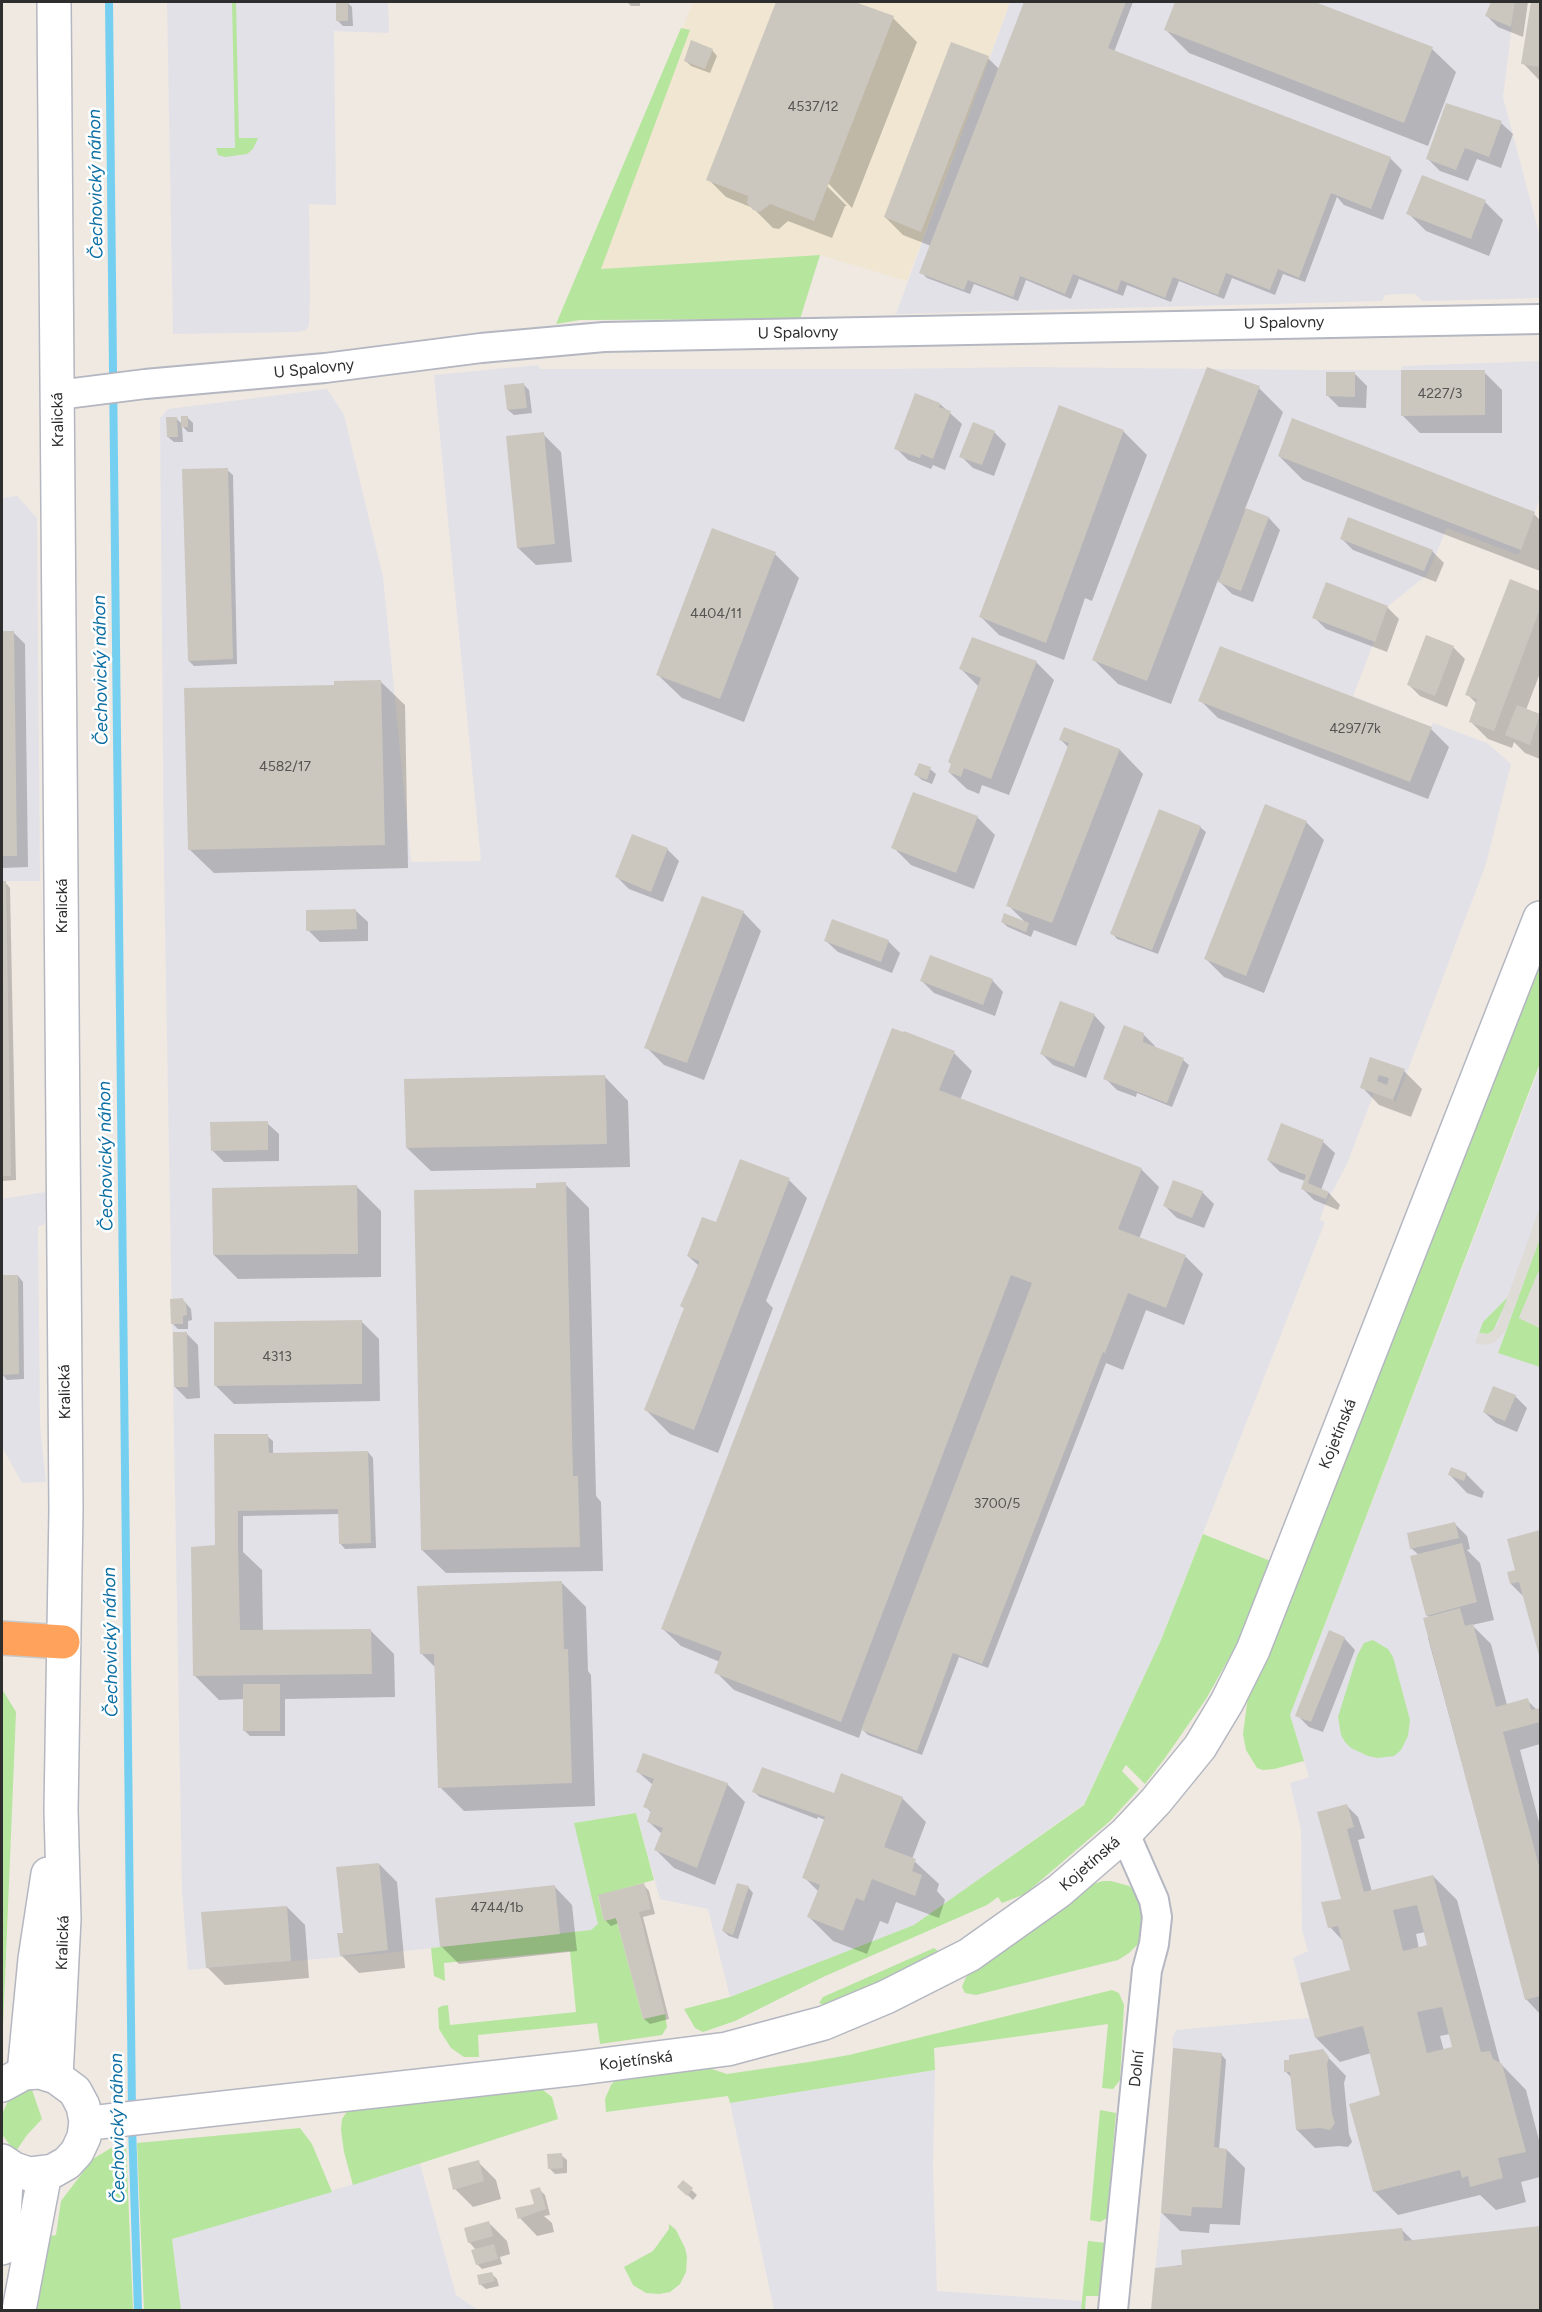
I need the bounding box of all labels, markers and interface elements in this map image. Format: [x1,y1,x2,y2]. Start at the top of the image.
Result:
house number: 4537/12 [788,99,838,115]
water label: Čechovický náhon [84,109,108,259]
street label: U Spalovny [1243,313,1325,333]
street label: U Spalovny [757,323,839,343]
street label: U Spalovny [273,355,355,383]
house number: 4227/3 [1418,386,1462,402]
street label: Kralická [48,392,68,448]
water label: Čechovický náhon [89,595,113,745]
house number: 4404/11 [690,606,742,622]
house number: 4297/7k [1329,721,1381,737]
house number: 4582/17 [259,759,311,775]
street label: Kralická [52,879,72,933]
water label: Čechovický náhon [94,1081,118,1231]
house number: 4313 [262,1349,292,1365]
street label: Kralická [55,1364,75,1420]
street label: Kojetínská [1315,1396,1361,1472]
house number: 3700/5 [974,1496,1020,1512]
water label: Čechovický náhon [99,1567,123,1717]
street label: Kojetínská [1056,1833,1124,1895]
house number: 4744/1b [470,1900,524,1916]
street label: Kralická [52,1915,74,1971]
street label: Kojetínská [598,2047,674,2075]
street label: Dolní [1126,2050,1148,2088]
water label: Čechovický náhon [106,2053,130,2203]

